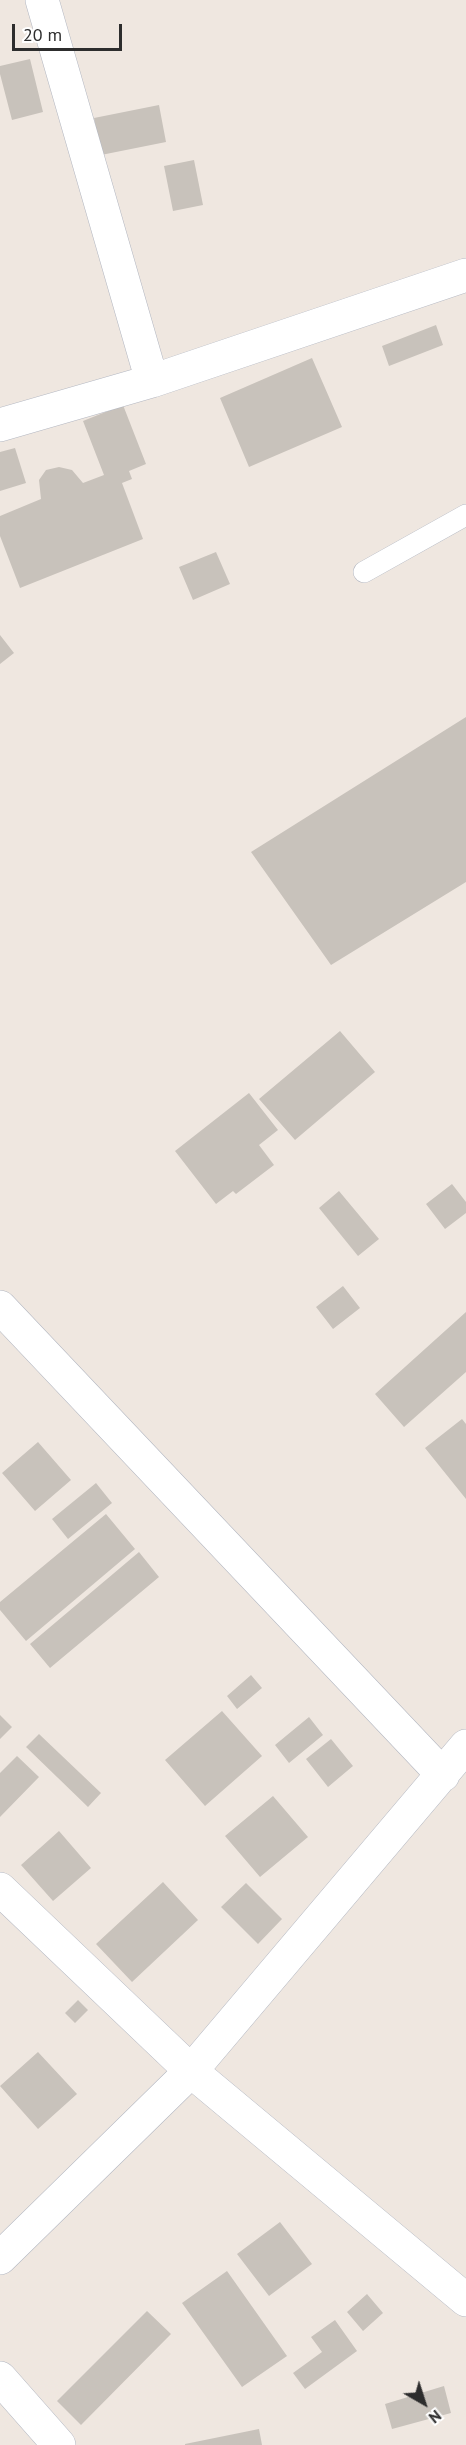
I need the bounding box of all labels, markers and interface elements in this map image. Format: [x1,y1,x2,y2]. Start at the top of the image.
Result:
scale bar [15,12,124,50]
text: 20 m [23,23,62,46]
north arrow [394,2373,454,2433]
text: N [425,2406,446,2428]

